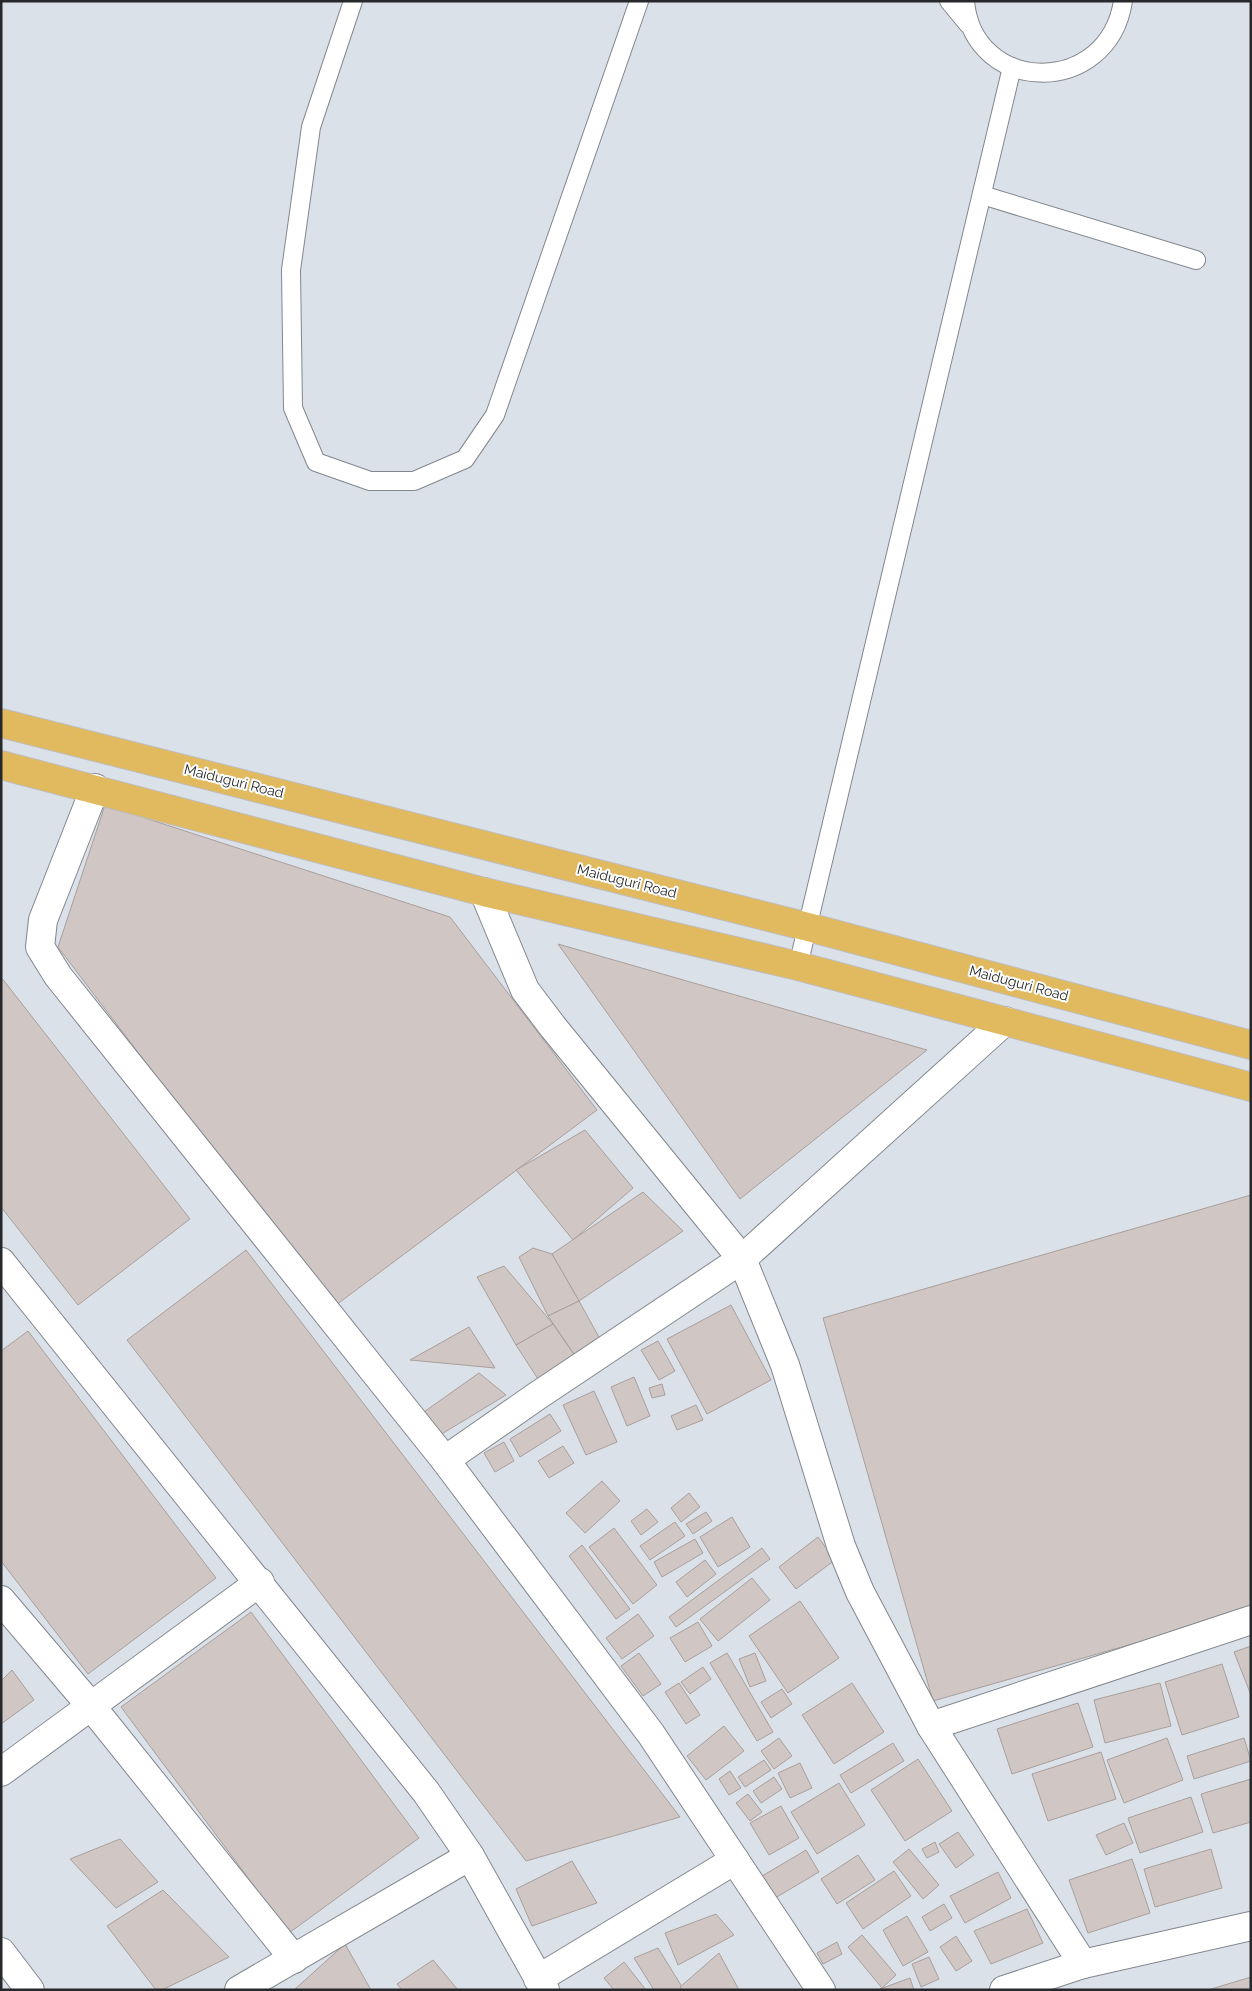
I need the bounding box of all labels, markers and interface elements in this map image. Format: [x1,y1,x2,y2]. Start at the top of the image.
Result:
street label: Maiduguri Road [183,761,285,801]
street label: Maiduguri Road [576,861,678,901]
street label: Maiduguri Road [968,962,1070,1004]

